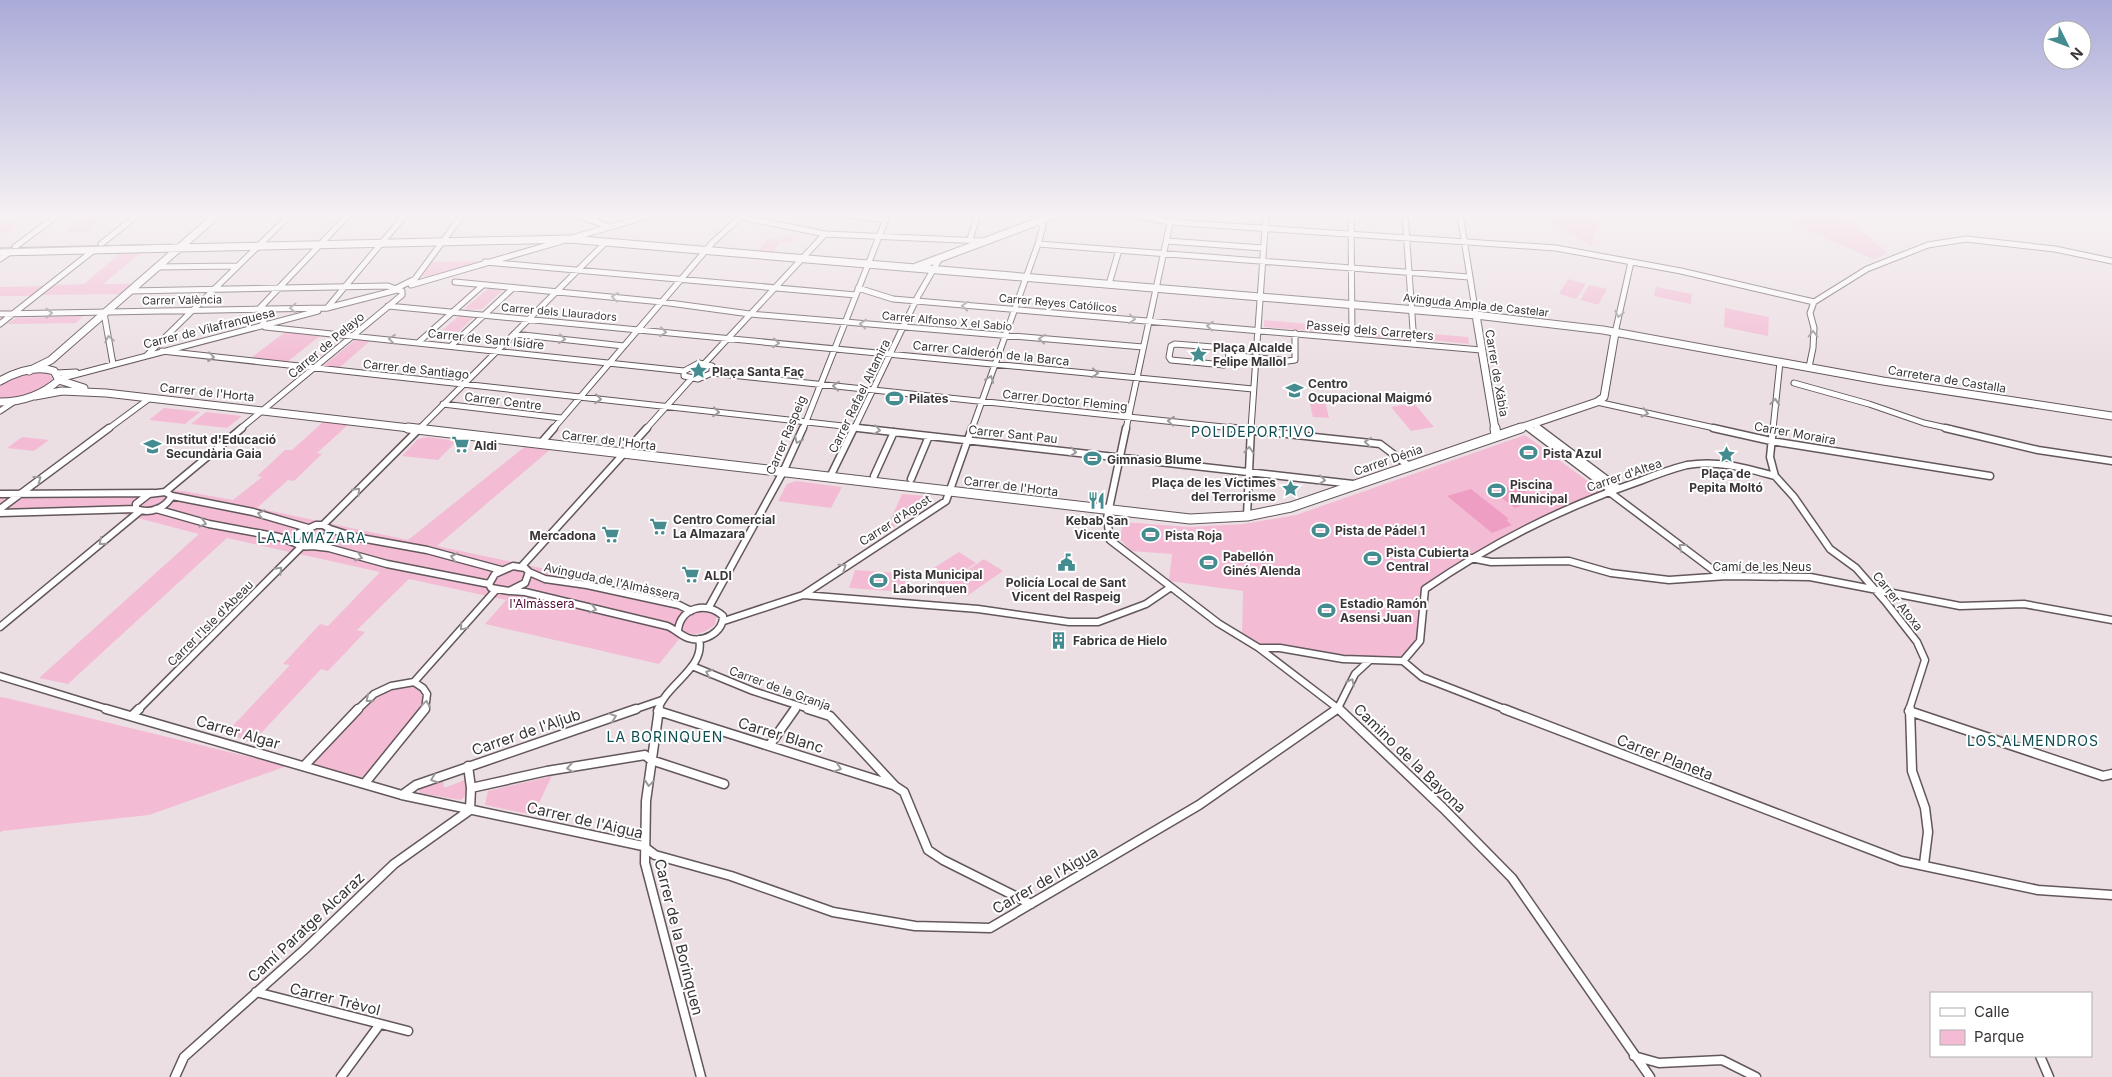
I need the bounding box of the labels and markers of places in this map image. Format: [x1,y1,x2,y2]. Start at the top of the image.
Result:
place label: Plaça Alcalde Felipe Mallol [1213,340,1292,369]
place icon: Plaça Alcalde Felipe Mallol [1189,344,1209,364]
place icon: Plaça Santa Faç [688,361,708,381]
place label: Plaça Santa Faç [712,364,804,379]
place label: Centro Ocupacional Maigmó [1308,376,1432,405]
school or university icon: Centro Ocupacional Maigmó [1284,380,1304,400]
sports icon: Pilates [885,388,905,408]
place label: Pilates [909,391,949,406]
place label: Institut d'Educació Secundària Gaia [166,432,276,461]
supermarket icon: Aldi [450,435,470,455]
school or university icon: Institut d'Educació Secundària Gaia [142,436,162,456]
place label: Aldi [474,438,497,453]
sports icon: Pista Azul [1519,443,1539,463]
place icon: Plaça de Pepita Moltó [1716,444,1736,464]
place label: Pista Azul [1543,446,1602,461]
sports icon: Gimnasio Blume [1083,449,1103,469]
place label: Gimnasio Blume [1107,452,1202,467]
place label: Plaça de Pepita Moltó [1689,466,1763,495]
place label: Plaça de les Víctimes del Terrorisme [1152,475,1276,504]
place label: Piscina Municipal [1510,477,1568,506]
place icon: Plaça de les Víctimes del Terrorisme [1280,479,1300,499]
sports icon: Piscina Municipal [1486,481,1506,501]
restaurant icon: Kebab San Vicente [1087,491,1107,511]
place label: Centro Comercial La Almazara [673,512,775,541]
place label: Kebab San Vicente [1066,513,1128,542]
supermarket icon: Centro Comercial La Almazara [649,516,669,536]
sports icon: Pista de Pádel 1 [1311,520,1331,540]
place label: Pista de Pádel 1 [1335,523,1425,538]
supermarket icon: Mercadona [600,525,620,545]
sports icon: Pista Roja [1141,525,1161,545]
place label: Mercadona [530,528,596,543]
place label: Pista Roja [1165,528,1222,543]
place label: Pista Cubierta Central [1386,545,1469,574]
place label: Pabellón Ginés Alenda [1223,549,1301,578]
sports icon: Pista Cubierta Central [1362,549,1382,569]
public building icon: Policía Local de Sant Vicent del Raspeig [1056,553,1076,573]
sports icon: Pabellón Ginés Alenda [1199,553,1219,573]
supermarket icon: ALDI [680,565,700,585]
place label: Pista Municipal Laborinquen [893,567,983,596]
place label: ALDI [704,568,732,583]
sports icon: Pista Municipal Laborinquen [869,571,889,591]
place label: Policía Local de Sant Vicent del Raspeig [1006,575,1127,604]
place label: Estadio Ramón Asensi Juan [1340,596,1427,625]
sports icon: Estadio Ramón Asensi Juan [1316,600,1336,620]
building icon: Fabrica de Hielo [1049,630,1069,650]
place label: Fabrica de Hielo [1073,633,1167,648]

